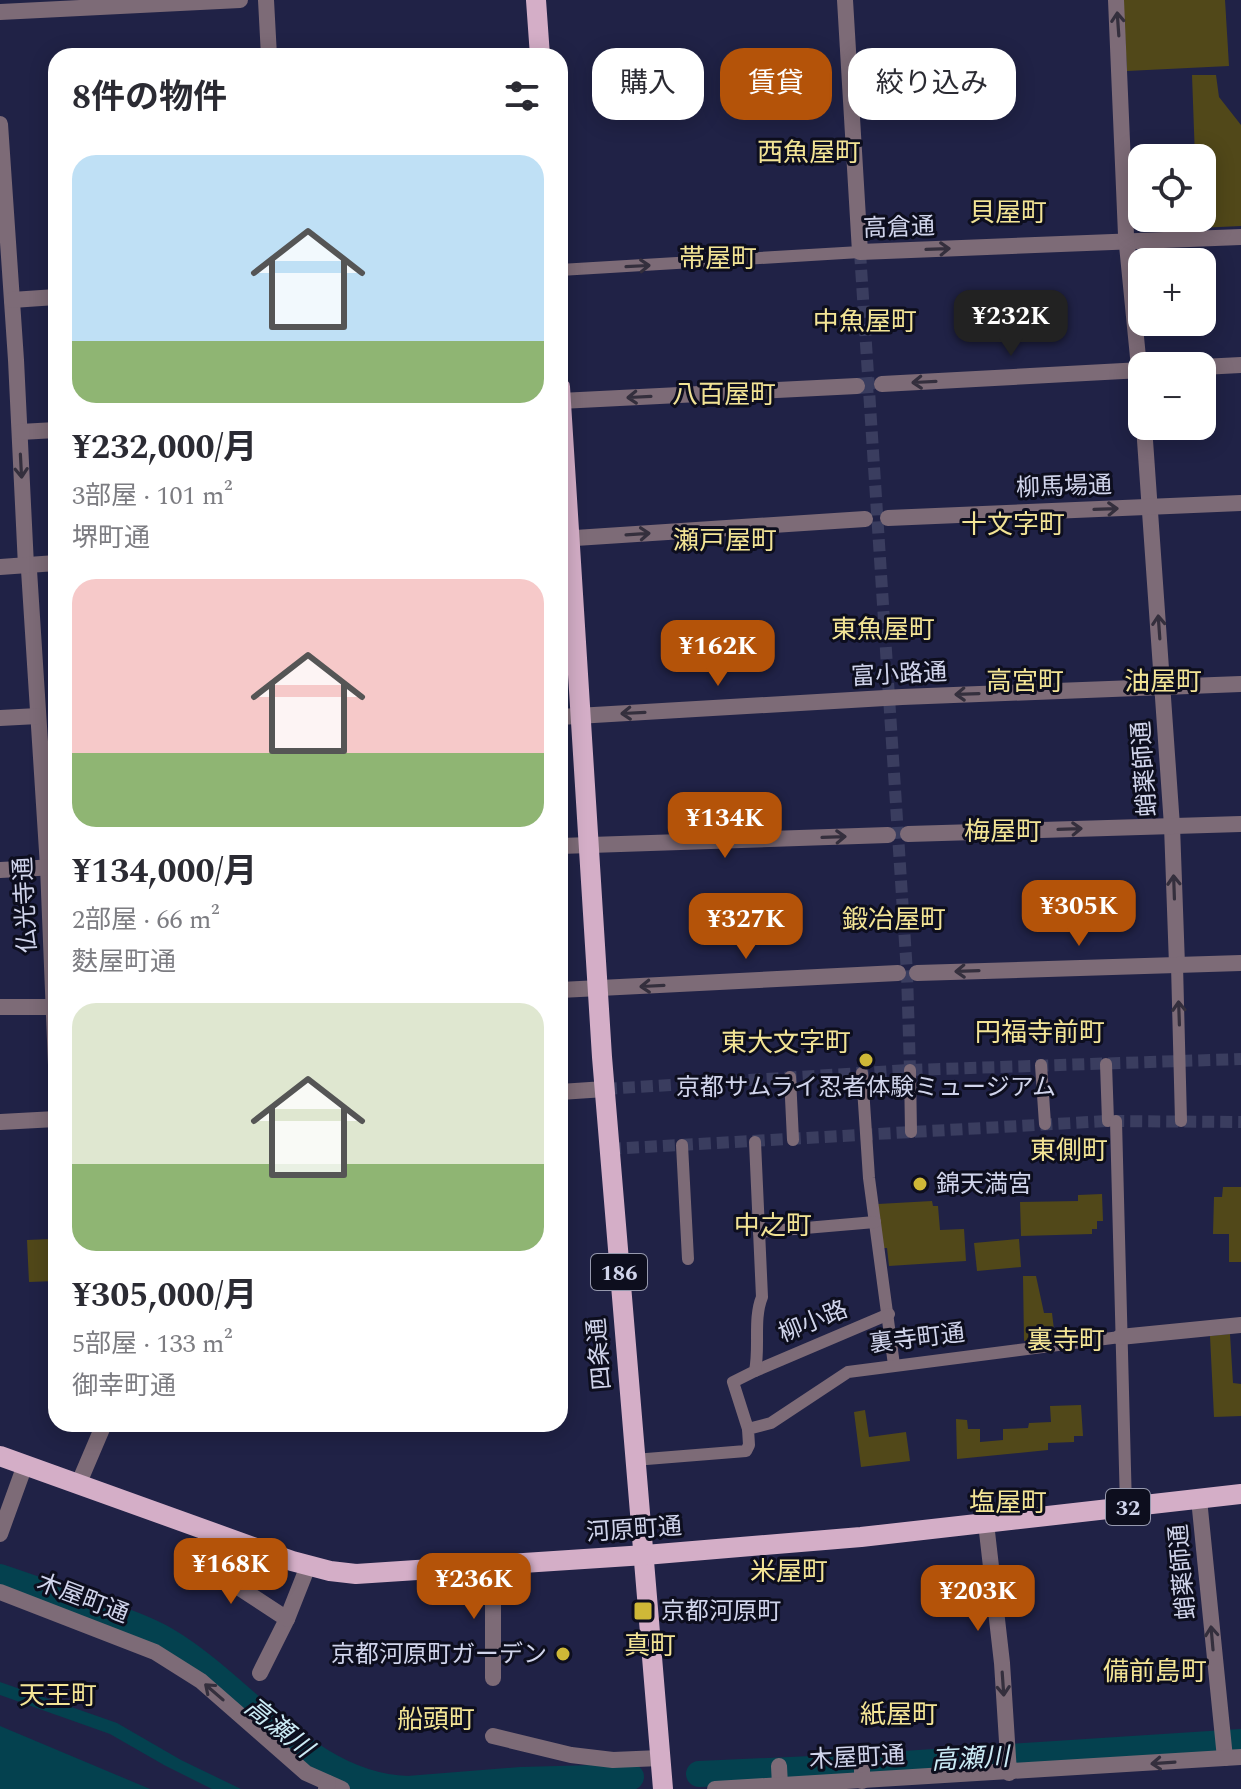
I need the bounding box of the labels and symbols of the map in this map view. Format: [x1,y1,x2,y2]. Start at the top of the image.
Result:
one-way arrow [1110,11,1125,38]
district label: 西魚屋町 [757,133,861,173]
district label: 貝屋町 [969,193,1047,233]
street label: 高倉通 [862,209,936,247]
district label: 帯屋町 [679,239,757,279]
one-way arrow [924,242,951,257]
one-way arrow [624,258,651,273]
pin: ¥232K [955,290,1067,358]
district label: 中魚屋町 [813,302,917,342]
district label: 八百屋町 [672,375,776,415]
one-way arrow [911,375,938,390]
one-way arrow [627,389,653,404]
one-way arrow [14,452,29,479]
street label: 柳馬場通 [1015,467,1113,507]
one-way arrow [1092,501,1119,516]
district label: 十文字町 [961,505,1065,545]
district label: 瀬戸屋町 [673,521,777,561]
one-way arrow [624,526,651,541]
district label: 東魚屋町 [831,610,935,650]
one-way arrow [1151,614,1166,641]
pin: ¥162K [662,620,774,688]
street label: 富小路通 [850,655,948,695]
district label: 高宮町 [986,662,1064,702]
district label: 油屋町 [1124,662,1202,702]
one-way arrow [954,687,981,702]
one-way arrow [620,705,647,720]
street label: 蛸薬師通 [1124,720,1166,818]
pin: ¥134K [669,792,781,860]
district label: 梅屋町 [964,812,1042,852]
one-way arrow [1056,822,1083,837]
one-way arrow [820,829,847,844]
street label: 仏光寺通 [6,856,46,954]
one-way arrow [1166,874,1181,901]
pin: ¥305K [1023,880,1135,948]
pin: ¥327K [690,893,802,961]
district label: 鍛冶屋町 [842,900,946,940]
one-way arrow [954,964,981,979]
one-way arrow [639,978,666,993]
one-way arrow [1171,1000,1186,1027]
district label: 円福寺前町 [975,1013,1105,1053]
district label: 東大文字町 [721,1023,851,1063]
marker: 京都サムライ忍者体験ミュージアム [857,1051,875,1069]
place label: 京都サムライ忍者体験ミュージアム [676,1070,1056,1106]
district label: 東側町 [1030,1131,1108,1171]
place label: 錦天満宮 [936,1167,1032,1203]
marker: 錦天満宮 [911,1175,929,1193]
district label: 中之町 [734,1206,812,1246]
road number: 186 [591,1254,647,1290]
street label: 柳小路 [773,1292,853,1352]
street label: 裏寺町通 [867,1315,967,1363]
street label: 四条通 [579,1316,621,1391]
district label: 裏寺町 [1027,1321,1105,1361]
district label: 塩屋町 [969,1483,1047,1523]
road number: 32 [1106,1489,1150,1525]
street label: 河原町通 [585,1509,683,1551]
street label: 蛸薬師通 [1161,1523,1205,1621]
pin: ¥168K [175,1538,287,1606]
district label: 米屋町 [750,1552,828,1592]
pin: ¥236K [418,1553,530,1621]
street label: 木屋町通 [31,1565,134,1633]
pin: ¥203K [922,1565,1034,1633]
place label: 京都河原町 [661,1594,781,1630]
marker: 京都河原町 [632,1600,654,1622]
one-way arrow [1204,1625,1219,1652]
district label: 真町 [624,1626,676,1666]
place label: 京都河原町ガーデン [331,1637,547,1673]
marker: 京都河原町ガーデン [554,1645,572,1663]
district label: 備前島町 [1103,1652,1207,1692]
one-way arrow [996,1670,1011,1697]
district label: 天王町 [19,1676,97,1716]
one-way arrow [204,1683,224,1701]
water label: 高瀬川 [235,1688,324,1770]
district label: 紙屋町 [860,1695,938,1735]
district label: 船頭町 [397,1700,475,1740]
water label: 高瀬川 [930,1737,1013,1781]
street label: 木屋町通 [808,1738,906,1778]
one-way arrow [1150,1756,1177,1771]

